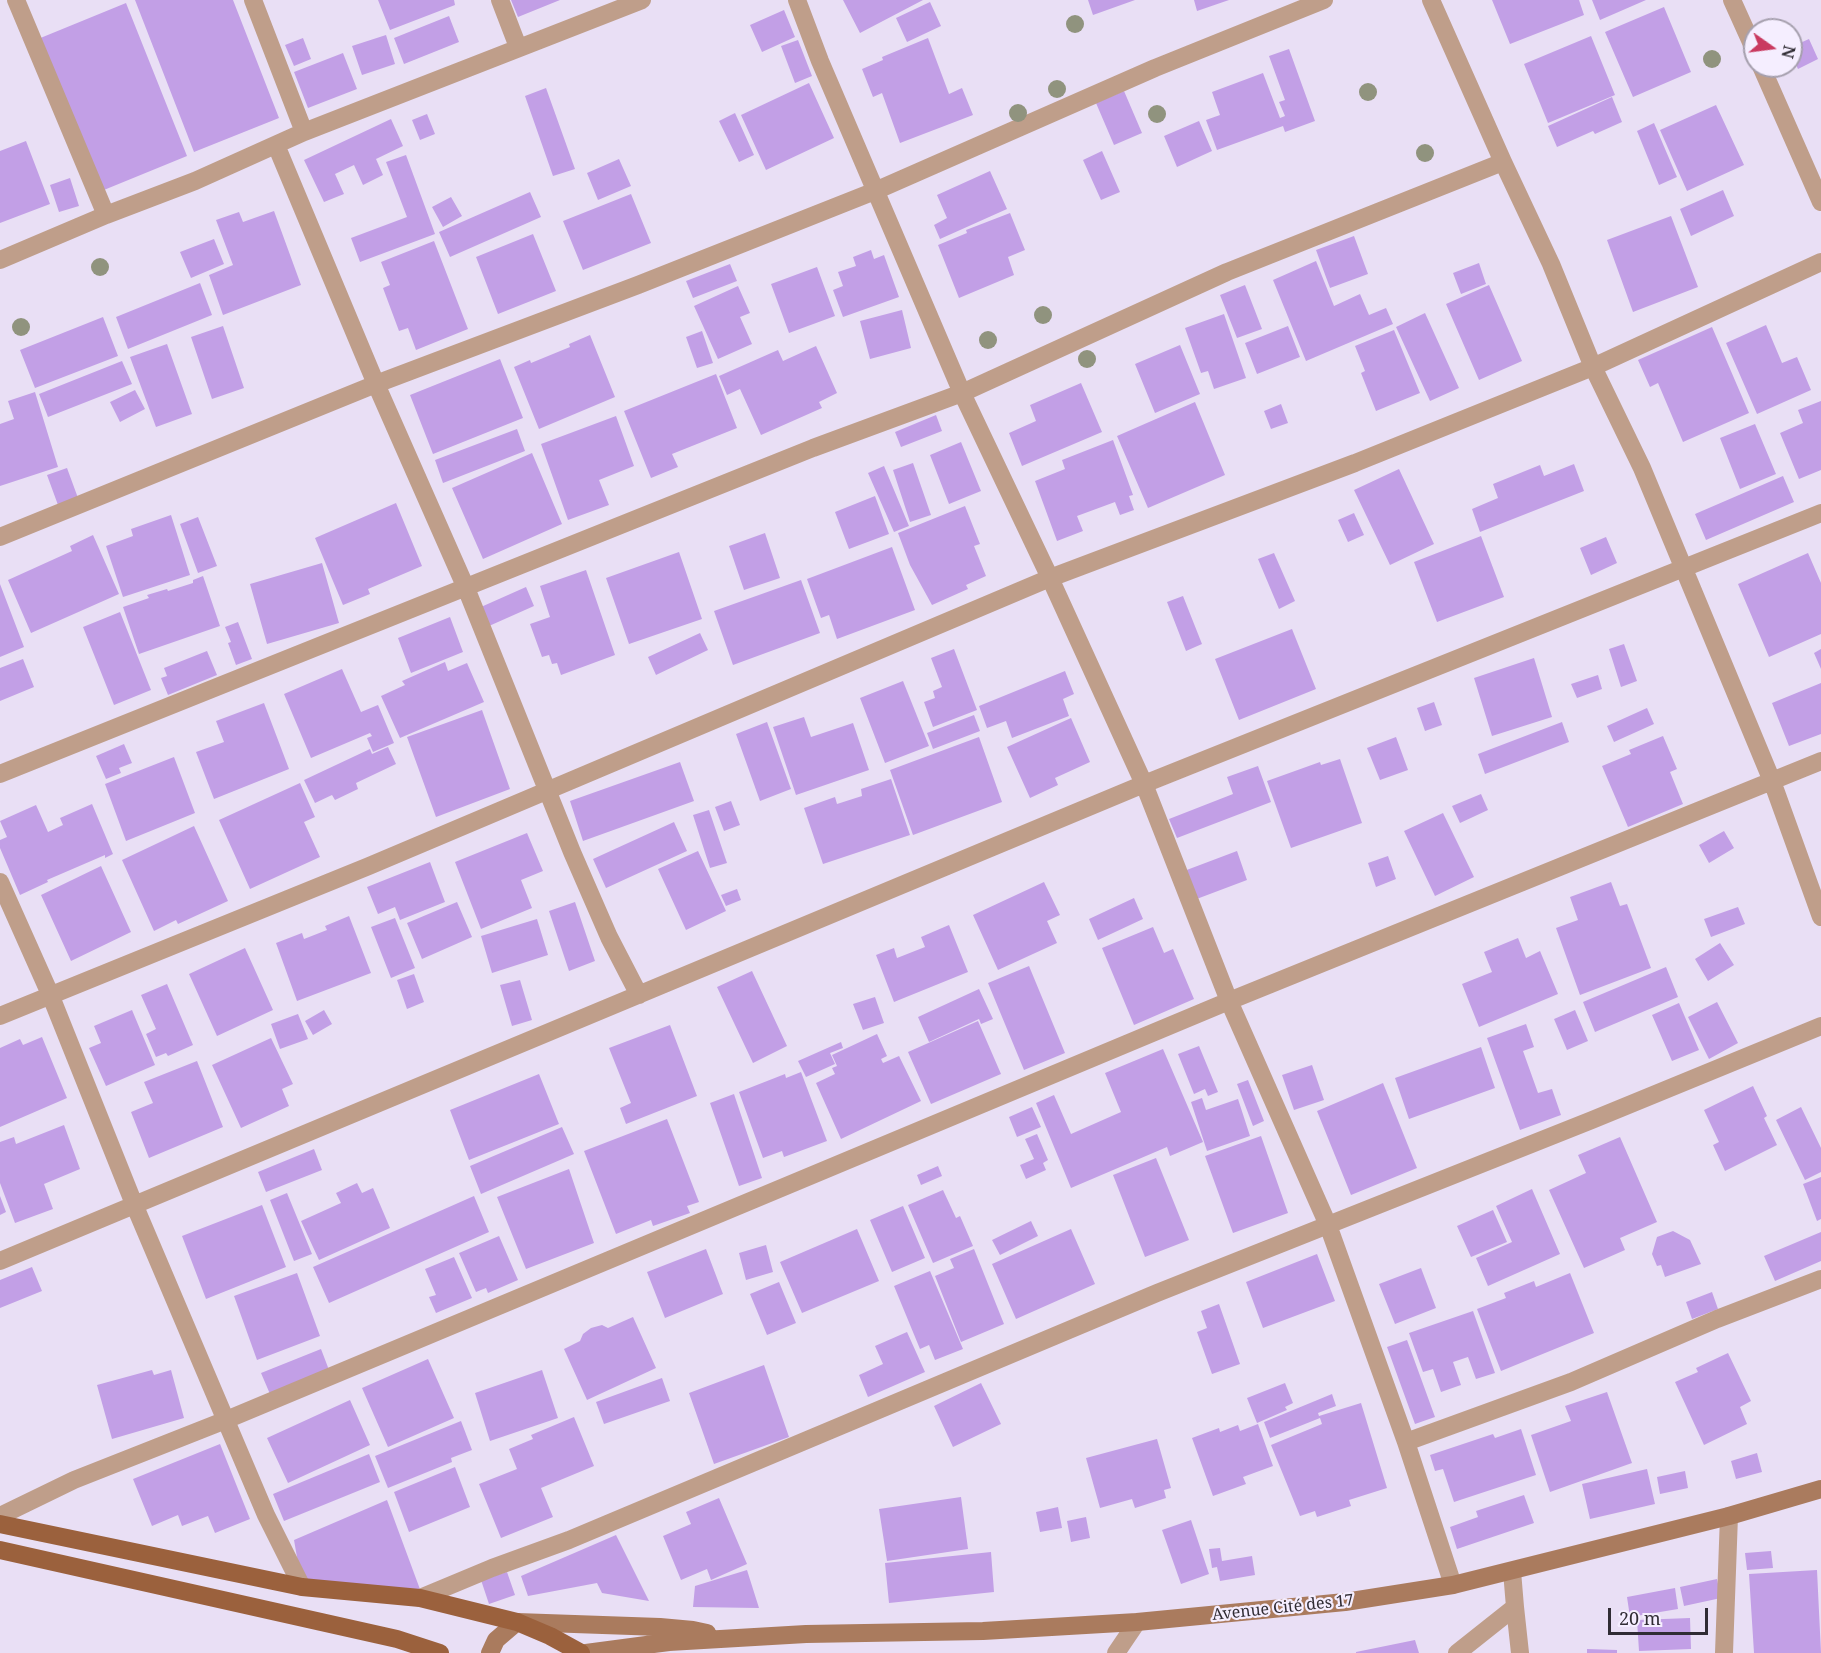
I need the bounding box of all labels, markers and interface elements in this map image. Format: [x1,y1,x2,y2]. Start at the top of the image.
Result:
north arrow [1743,18,1803,78]
text: N [1776,43,1801,61]
street label: Avenue Cité des 17 [1211,1591,1355,1625]
scale bar [1611,1596,1712,1634]
text: 20 m [1619,1606,1661,1630]

